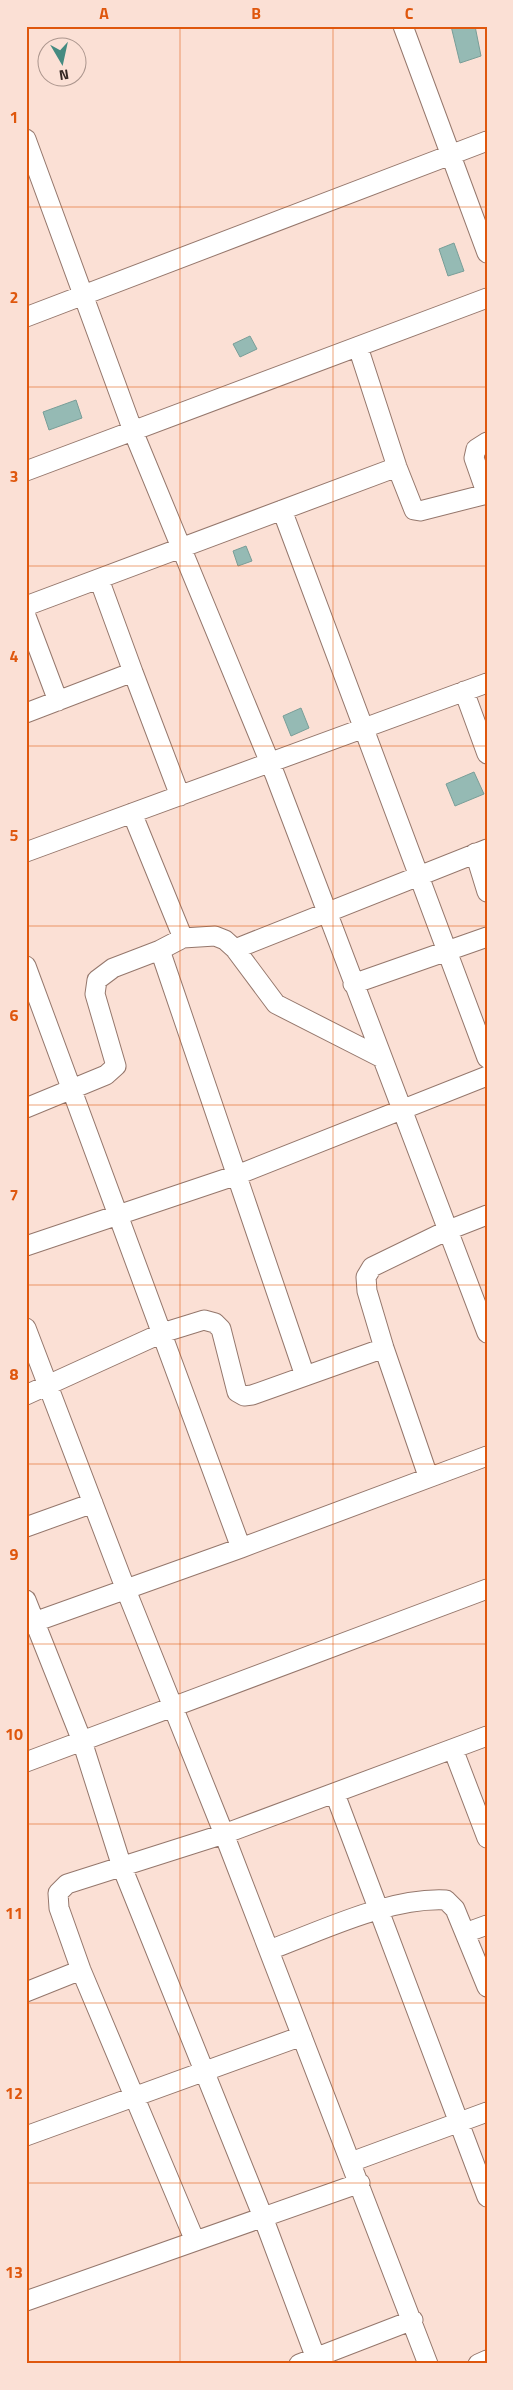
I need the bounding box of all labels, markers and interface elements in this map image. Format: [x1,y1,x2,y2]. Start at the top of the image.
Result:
text: A [99,1,109,25]
text: B [251,1,261,25]
text: C [405,1,414,25]
north arrow [38,38,88,88]
text: N [58,64,71,86]
text: 1 [10,105,18,129]
text: 2 [10,285,18,309]
text: 3 [10,464,18,488]
text: 4 [10,644,19,668]
text: 5 [10,823,19,847]
text: 6 [10,1003,19,1027]
text: 7 [10,1183,18,1207]
text: 8 [10,1362,19,1386]
text: 9 [10,1542,19,1566]
text: 10 [5,1722,23,1746]
text: 11 [5,1901,23,1925]
text: 12 [5,2081,23,2105]
text: 13 [5,2260,23,2284]

